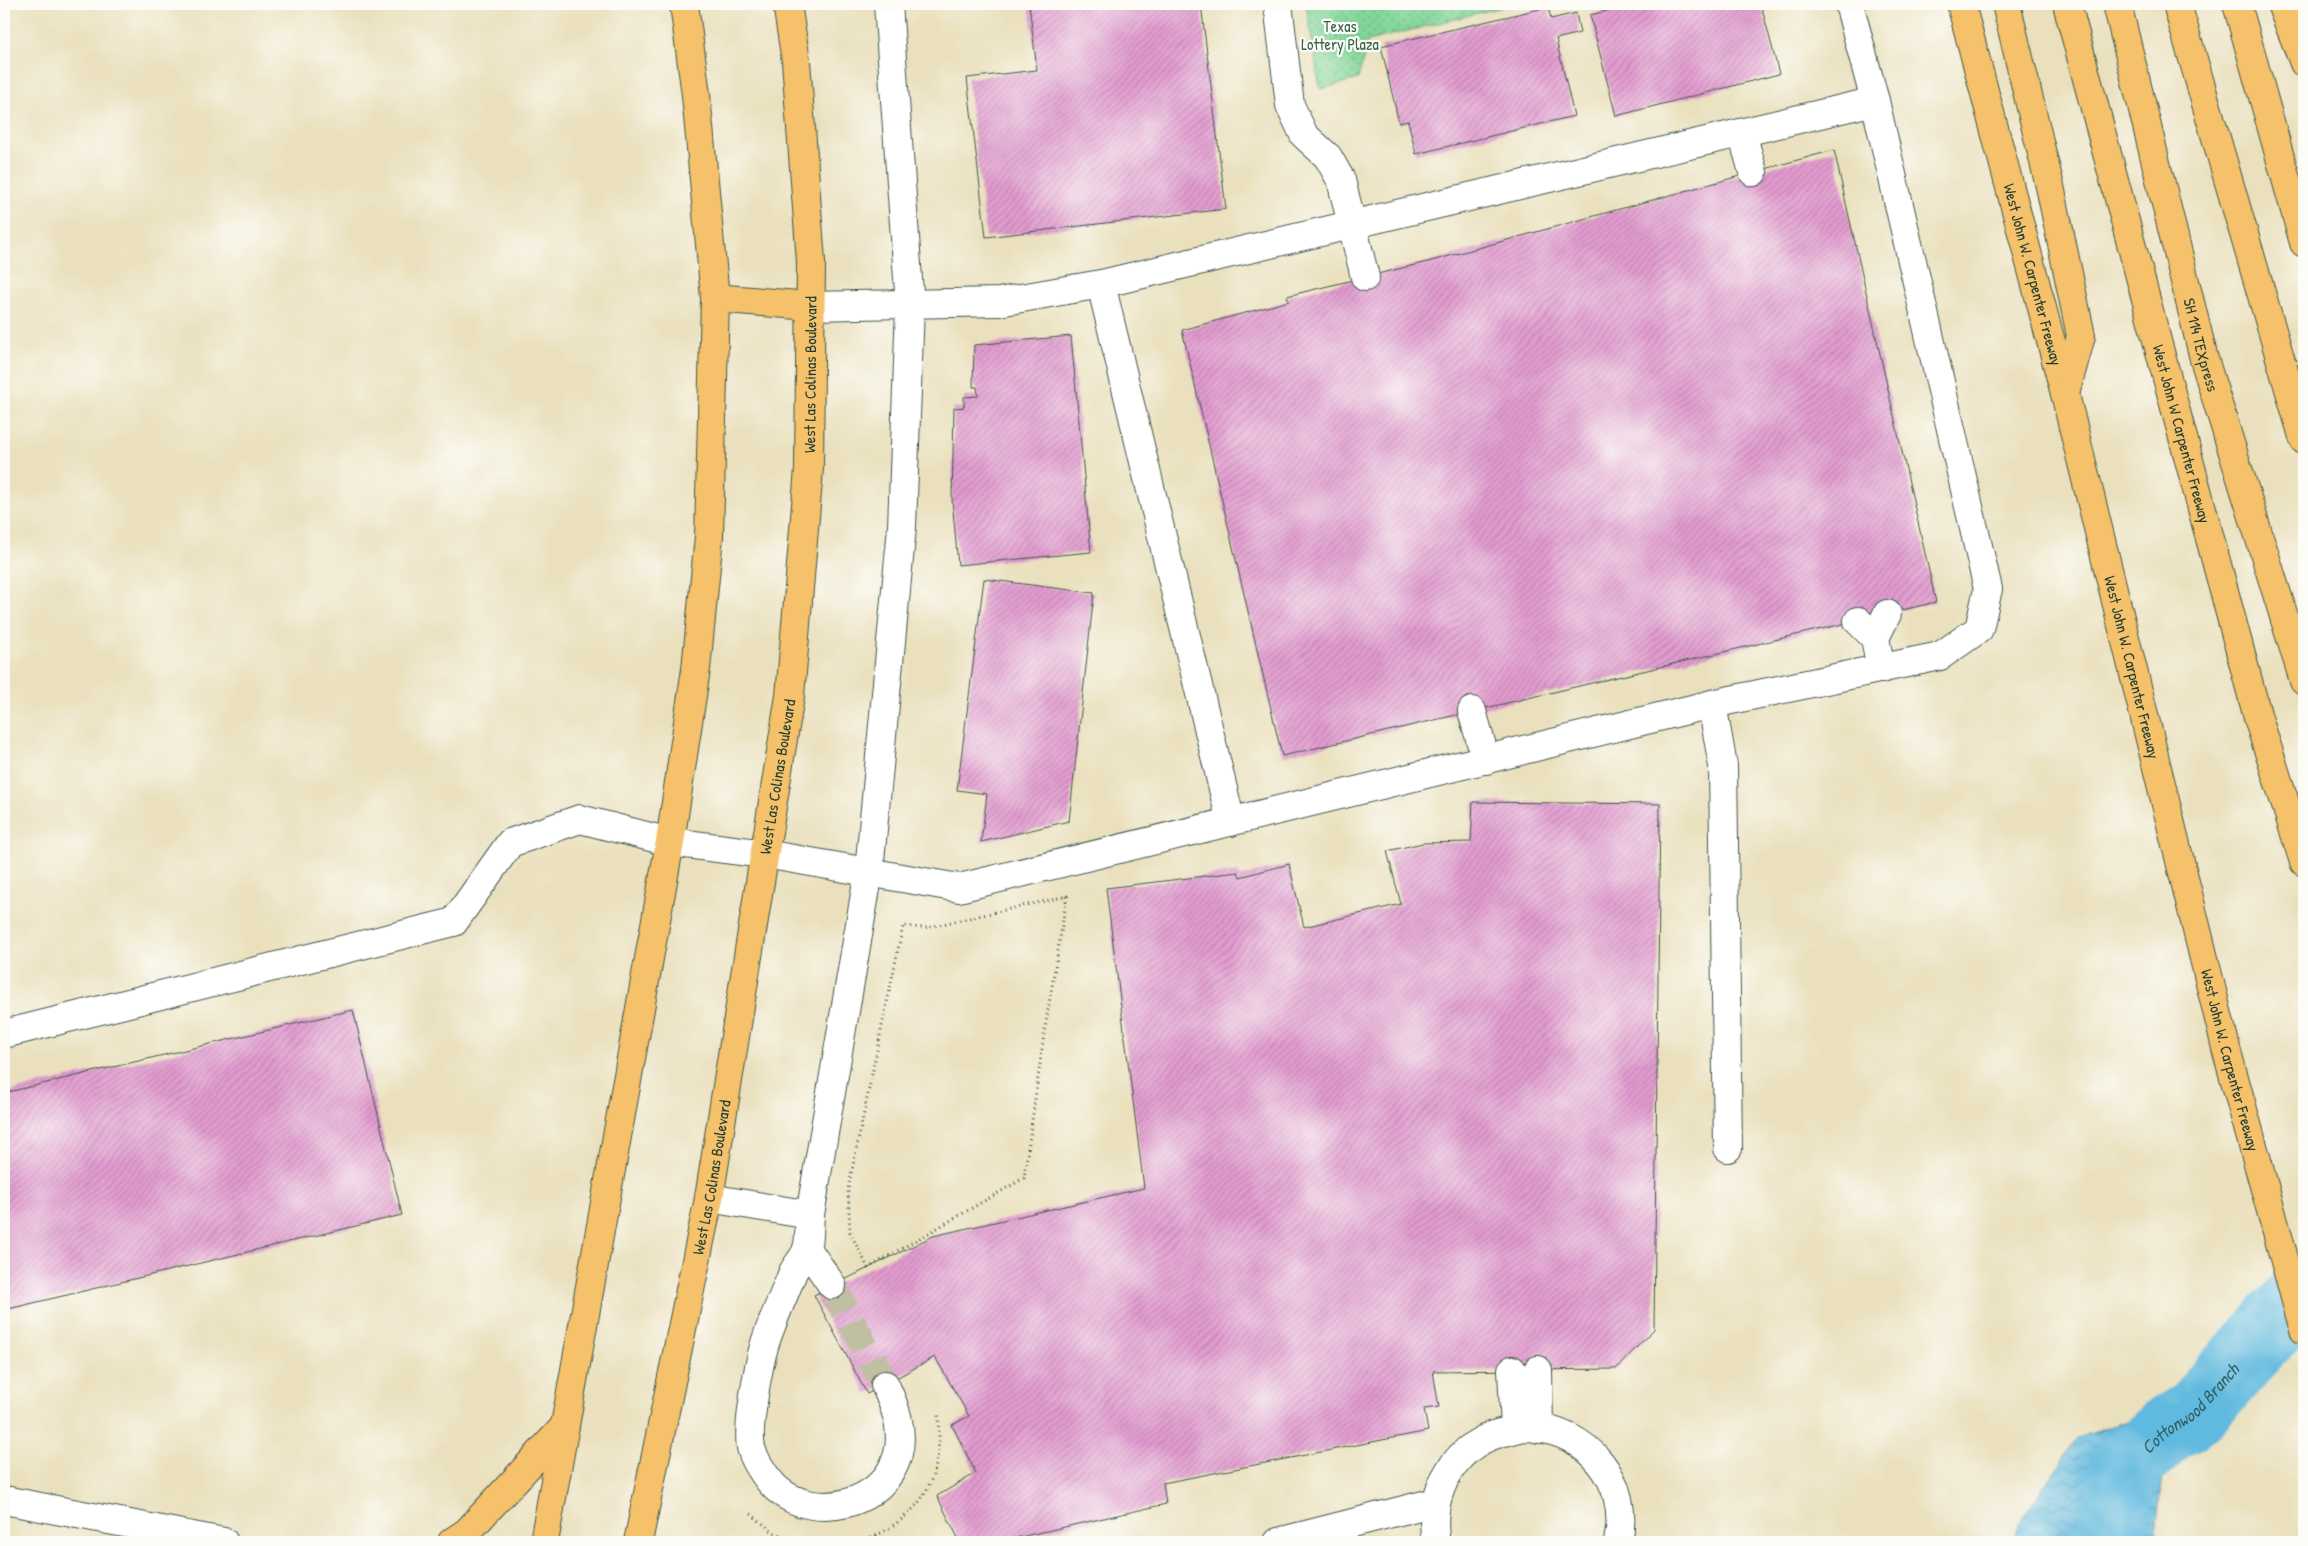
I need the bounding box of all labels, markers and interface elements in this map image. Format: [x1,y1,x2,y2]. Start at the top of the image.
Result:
park label: Texas Lottery Plaza [1301,15,1379,55]
street label: West John W. Carpenter Freeway [1998,181,2068,368]
street label: West Las Colinas Boulevard [798,296,822,453]
street label: SH 114 TEXpress [2178,296,2224,394]
street label: West John W Carpenter Freeway [2148,342,2216,526]
street label: West John W. Carpenter Freeway [2099,574,2165,761]
street label: West Las Colinas Boulevard [754,697,800,856]
street label: West John W. Carpenter Freeway [2196,967,2265,1154]
street label: West Las Colinas Boulevard [687,1098,736,1257]
water label: Cottonwood Branch [2136,1357,2246,1459]

